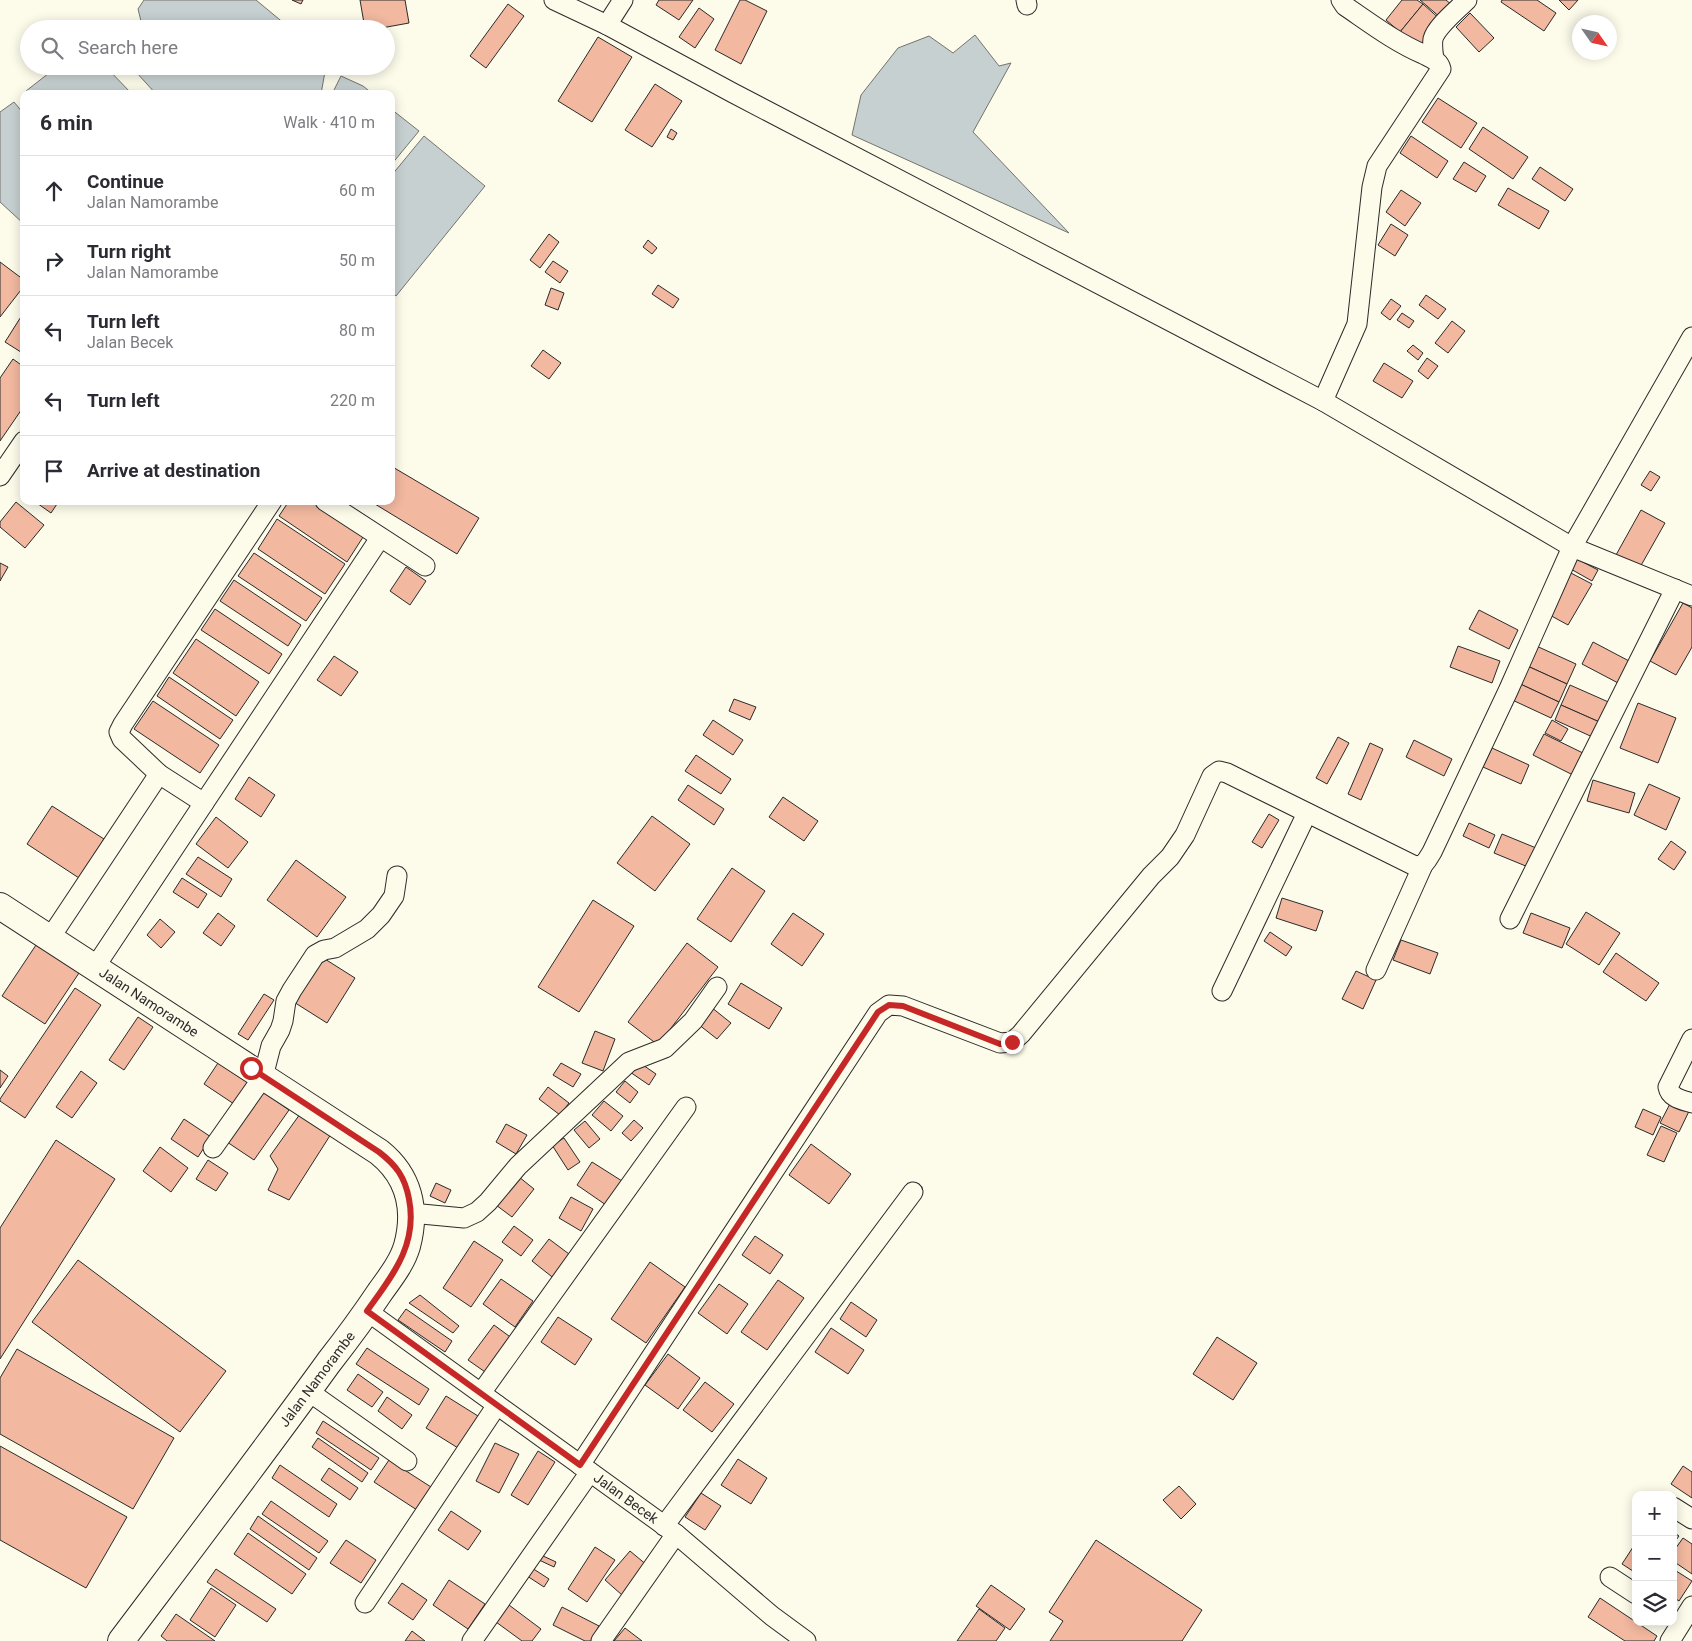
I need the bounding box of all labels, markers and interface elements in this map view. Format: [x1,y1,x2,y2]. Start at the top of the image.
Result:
north arrow [1572,15,1617,60]
search box [20,20,395,75]
icon: search [38,34,66,62]
text: Search here [78,36,178,59]
text: 6 min [40,111,93,135]
text: Walk · 410 m [283,113,375,132]
text: Continue [87,170,164,193]
icon: ahead [40,177,68,205]
text: 60 m [339,181,375,200]
text: Jalan Namorambe [87,193,219,212]
text: Turn right [87,240,171,263]
icon: right [40,247,68,275]
text: 50 m [339,251,375,270]
text: Jalan Namorambe [87,263,219,282]
text: Turn left [87,310,160,333]
icon: left [40,317,68,345]
text: 80 m [339,321,375,340]
text: Jalan Becek [87,333,173,352]
icon: left [40,387,68,415]
text: Turn left [87,389,160,412]
text: 220 m [330,391,375,410]
icon: arrive [40,457,68,485]
text: Arrive at destination [87,459,260,482]
street label: Jalan Namorambe [96,964,202,1040]
route end [1001,1031,1024,1054]
route start [240,1057,263,1080]
street label: Jalan Namorambe [276,1328,358,1430]
street label: Jalan Becek [591,1469,662,1527]
map controls [1632,1491,1677,1626]
button: + [1632,1491,1677,1536]
button: − [1632,1536,1677,1581]
button: layers [1632,1581,1677,1626]

